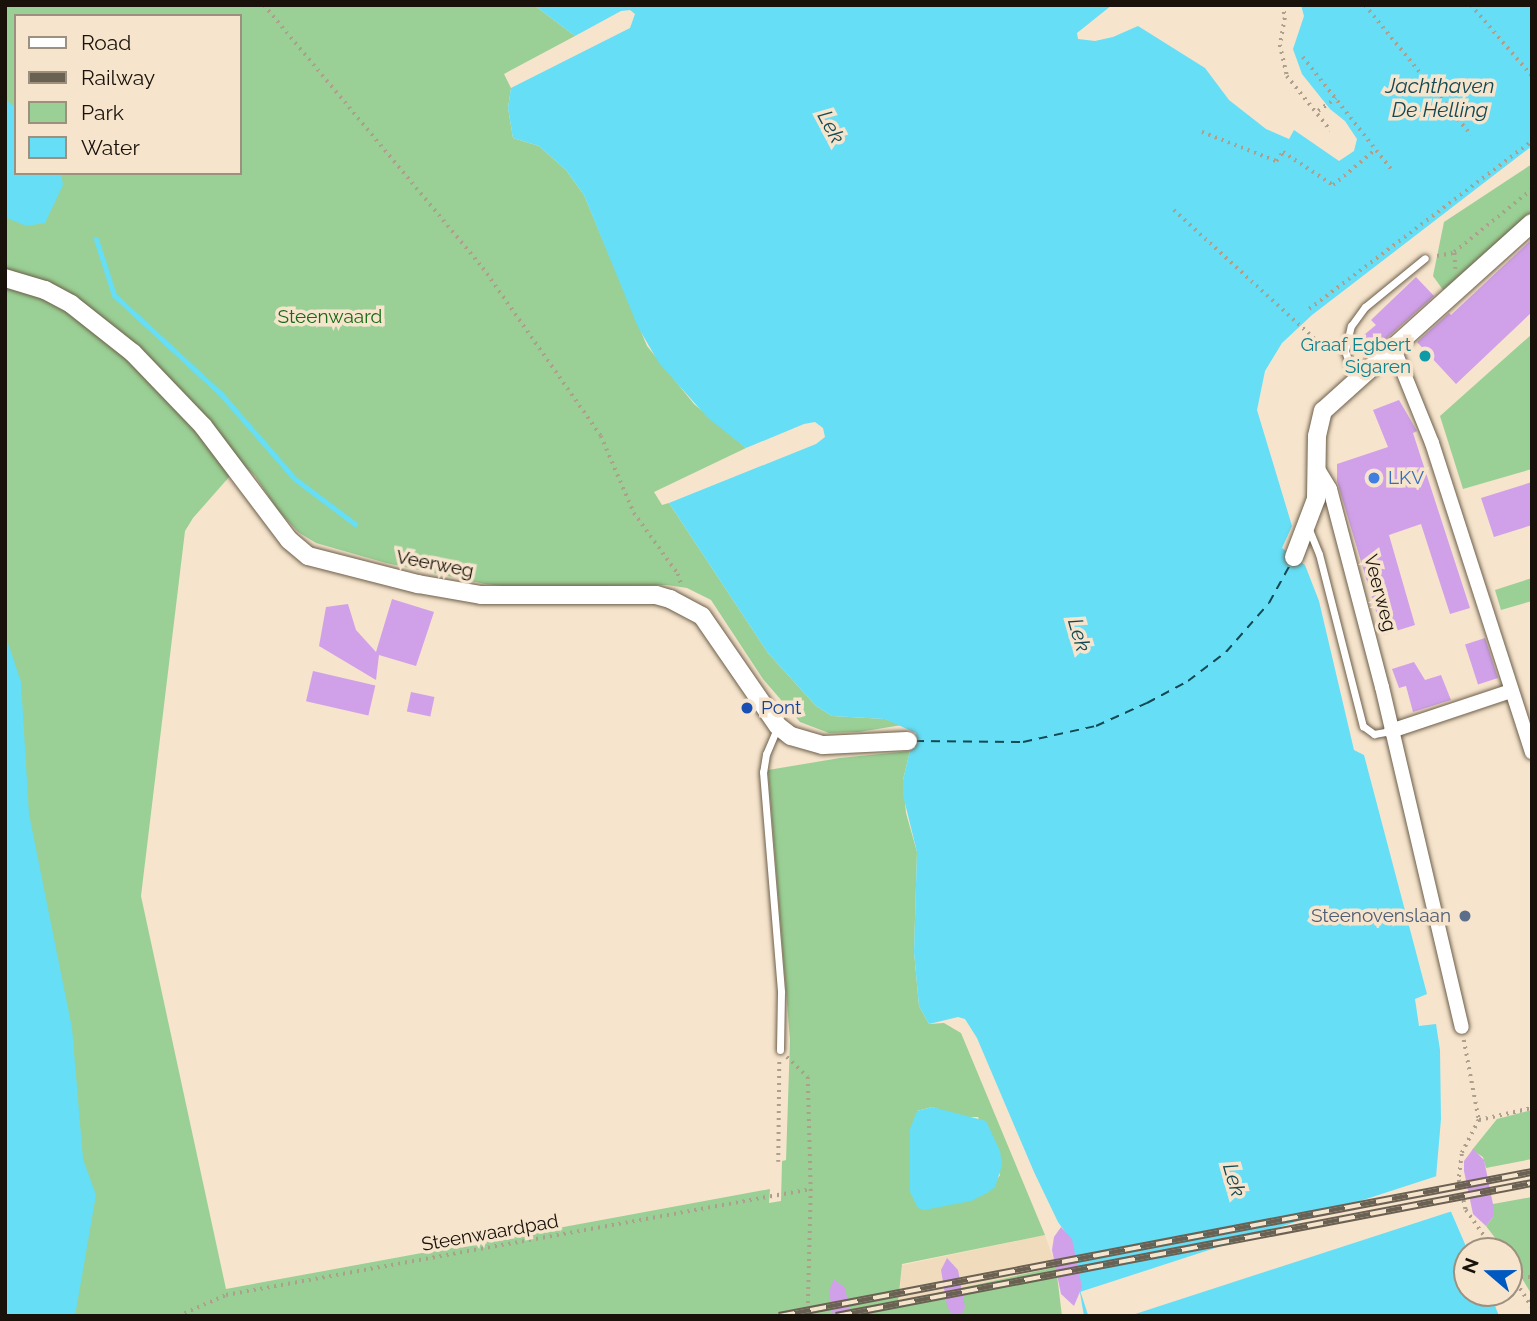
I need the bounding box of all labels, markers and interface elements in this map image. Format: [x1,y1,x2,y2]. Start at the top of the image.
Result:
legend [14,14,242,175]
text: Road [81,30,131,55]
text: Railway [81,65,155,90]
water label: Jachthaven De Helling [1385,73,1495,123]
text: Park [81,100,124,125]
water label: Lek [812,106,850,148]
text: Water [81,135,140,160]
park label: Steenwaard [278,306,382,328]
place label: Graaf Egbert Sigaren [1300,334,1411,378]
marker: Graaf Egbert Sigaren [1417,348,1433,364]
place label: LKV [1388,467,1424,489]
marker: LKV [1366,470,1382,486]
street label: Veerweg [394,545,476,583]
street label: Veerweg [1359,552,1401,634]
water label: Lek [1062,615,1096,655]
place label: Pont [761,697,801,719]
marker: Pont [739,700,755,716]
place label: Steenovenslaan [1311,905,1451,927]
marker: Steenovenslaan [1457,908,1473,924]
water label: Lek [1217,1160,1251,1200]
street label: Steenwaardpad [420,1210,560,1256]
north arrow [1453,1237,1523,1307]
text: N [1457,1255,1483,1276]

